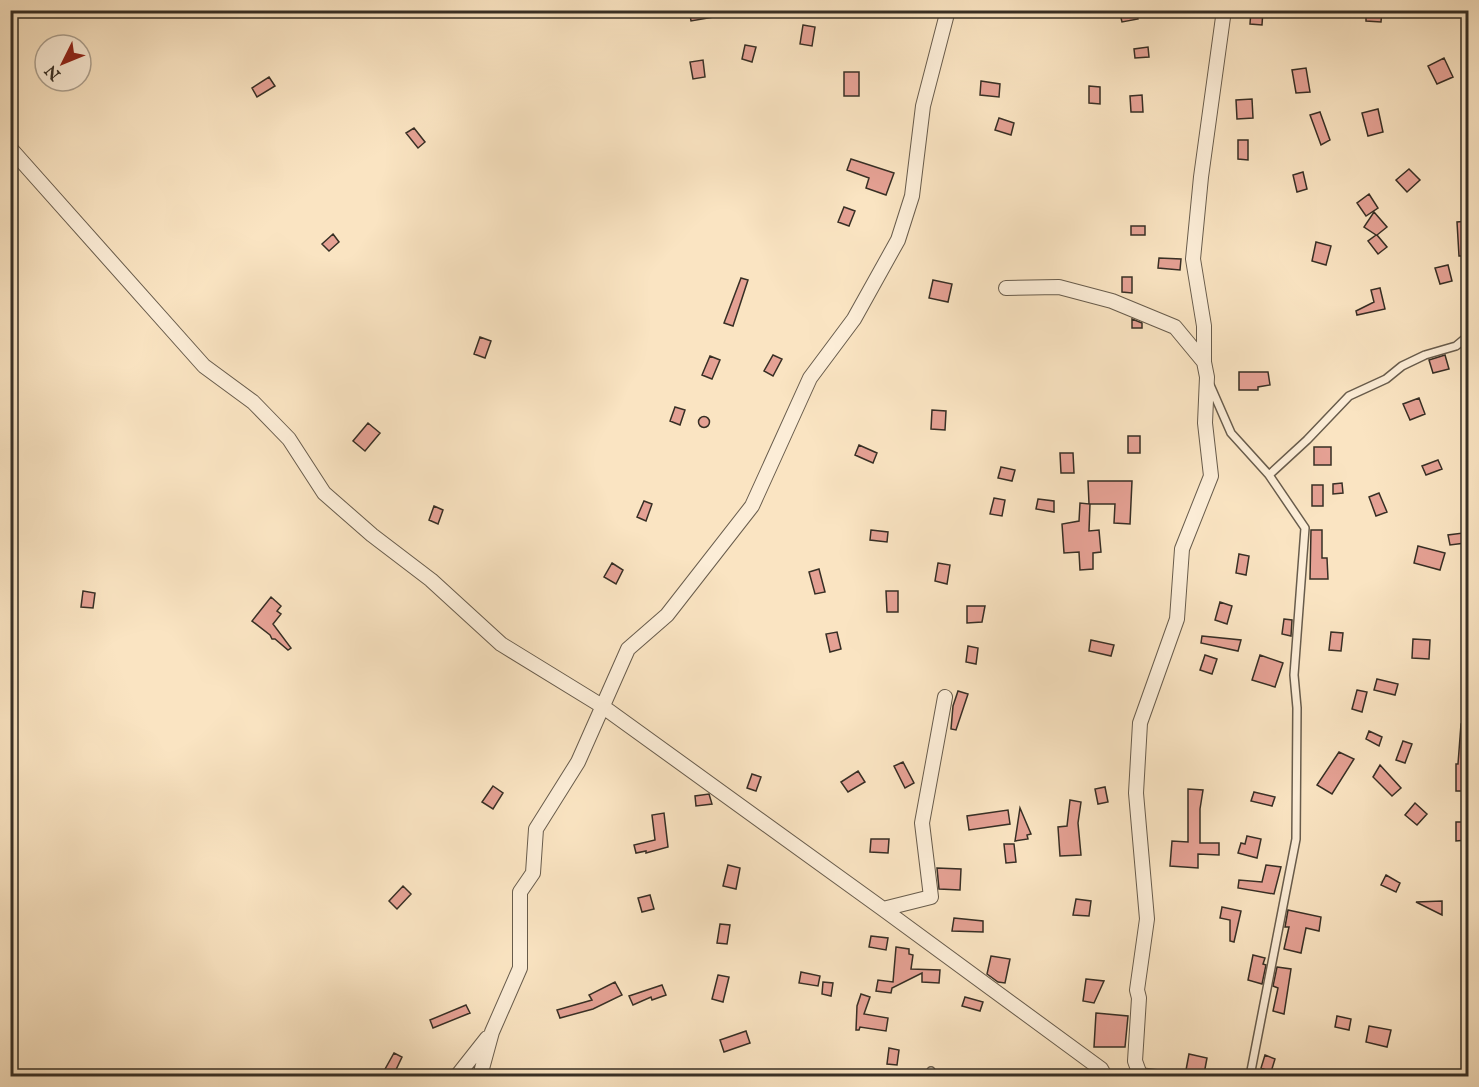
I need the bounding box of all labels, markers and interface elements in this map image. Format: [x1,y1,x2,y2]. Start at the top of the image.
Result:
north arrow [33,33,93,93]
text: N [41,60,66,84]

